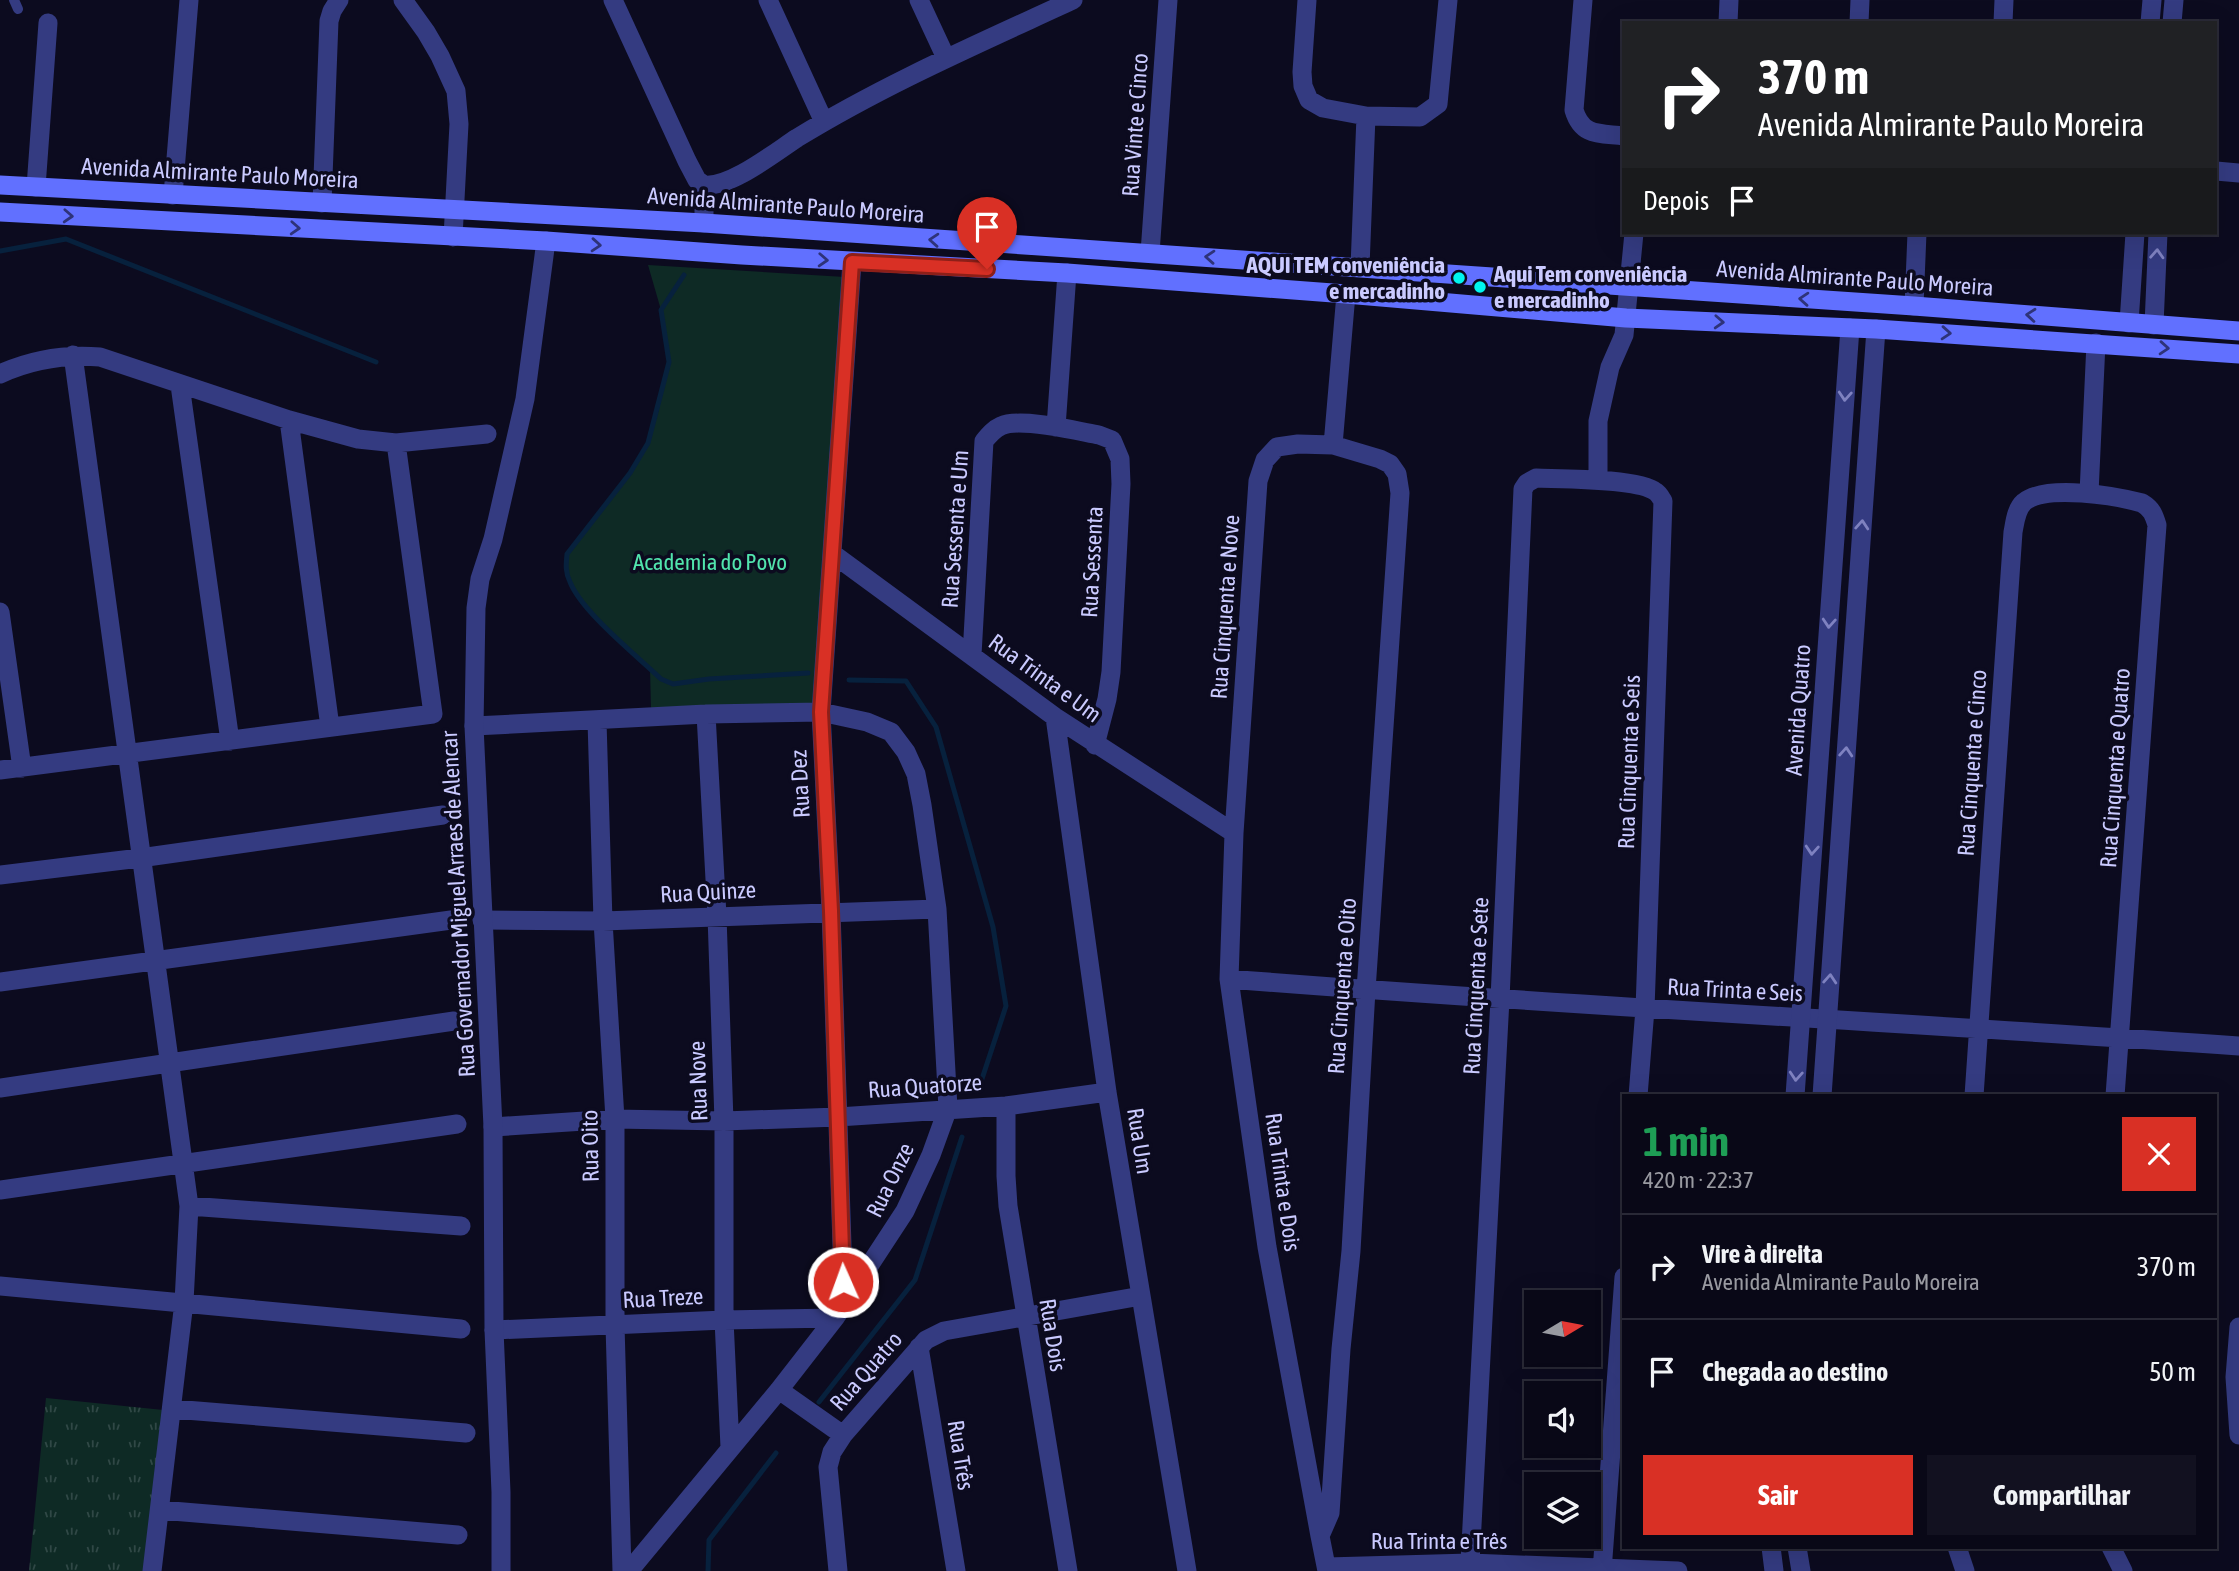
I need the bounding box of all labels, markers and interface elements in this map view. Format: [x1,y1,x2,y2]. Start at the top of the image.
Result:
text: 370 m [1758,48,1869,104]
icon: right [1643,49,1734,140]
street label: Rua Vinte e Cinco [1117,52,1153,198]
text: Avenida Almirante Paulo Moreira [1758,106,2144,143]
street label: Avenida Almirante Paulo Moreira [81,153,359,193]
street label: Avenida Almirante Paulo Moreira [647,182,925,228]
icon: arrive [1723,182,1761,220]
text: Depois [1643,186,1709,216]
pin [957,197,1017,269]
one-way arrow [63,208,74,223]
icon: arrive [968,208,1006,246]
one-way arrow [290,220,301,235]
one-way arrow [929,233,940,248]
one-way arrow [591,237,602,252]
one-way arrow [2149,249,2164,260]
one-way arrow [1204,250,1215,265]
one-way arrow [818,252,829,267]
place label: AQUI TEM conveniência e mercadinho [1246,252,1445,304]
street label: Avenida Almirante Paulo Moreira [1716,255,1994,301]
place label: Aqui Tem conveniência e mercadinho [1493,261,1688,313]
marker: AQUI TEM conveniência e mercadinho [1451,270,1467,286]
marker: Aqui Tem conveniência e mercadinho [1472,279,1488,295]
one-way arrow [1798,291,1809,306]
one-way arrow [2025,308,2036,323]
one-way arrow [1713,314,1724,329]
one-way arrow [1941,326,1952,341]
one-way arrow [2159,340,2170,355]
one-way arrow [1838,391,1853,402]
street label: Rua Sessenta e Um [937,449,973,609]
street label: Rua Sessenta [1076,506,1108,618]
street label: Rua Cinquenta e Nove [1206,514,1244,700]
one-way arrow [1854,519,1869,530]
park label: Academia do Povo [633,549,787,575]
one-way arrow [1821,617,1836,628]
street label: Rua Trinta e Um [984,629,1106,727]
street label: Avenida Quatro [1780,643,1816,777]
street label: Rua Cinquenta e Quatro [2095,667,2135,869]
street label: Rua Cinquenta e Cinco [1953,669,1991,857]
street label: Rua Cinquenta e Seis [1613,674,1645,850]
street label: Rua Governador Miguel Arraes de Alencar [436,729,480,1078]
one-way arrow [1838,746,1853,757]
street label: Rua Dez [785,749,815,819]
one-way arrow [1805,844,1820,855]
street label: Rua Quinze [659,877,757,907]
street label: Rua Cinquenta e Oito [1323,897,1361,1075]
street label: Rua Cinquenta e Sete [1458,897,1494,1075]
street label: Rua Trinta e Seis [1666,973,1804,1007]
one-way arrow [1822,973,1837,984]
street label: Rua Nove [684,1040,712,1122]
street label: Rua Quatorze [867,1069,983,1103]
one-way arrow [1789,1071,1804,1082]
street label: Rua Um [1122,1106,1158,1176]
street label: Rua Oito [576,1110,604,1182]
street label: Rua Trinta e Dois [1260,1111,1306,1253]
text: 1 min [1643,1117,1729,1165]
button: close [2122,1117,2196,1191]
street label: Rua Onze [861,1139,919,1221]
text: 420 m · 22:37 [1643,1167,1754,1193]
text: Vire à direita [1702,1239,1823,1269]
position arrow [806,1245,880,1319]
icon: right [1643,1248,1681,1286]
text: 370 m [2137,1252,2196,1282]
text: Avenida Almirante Paulo Moreira [1702,1269,1980,1295]
street label: Rua Treze [622,1283,704,1313]
north arrow [1524,1290,1601,1367]
map controls [1524,1290,1601,1549]
street label: Rua Dois [1034,1297,1072,1373]
street label: Rua Quatro [825,1326,907,1416]
icon: arrive [1643,1353,1681,1391]
text: Chegada ao destino [1702,1357,1888,1387]
text: 50 m [2149,1357,2196,1387]
button: sound [1524,1381,1601,1458]
street label: Rua Três [943,1418,979,1492]
button: Sair [1643,1455,1913,1535]
button: Compartilhar [1927,1455,2196,1535]
button: layers [1524,1472,1601,1549]
street label: Rua Trinta e Três [1371,1528,1507,1554]

